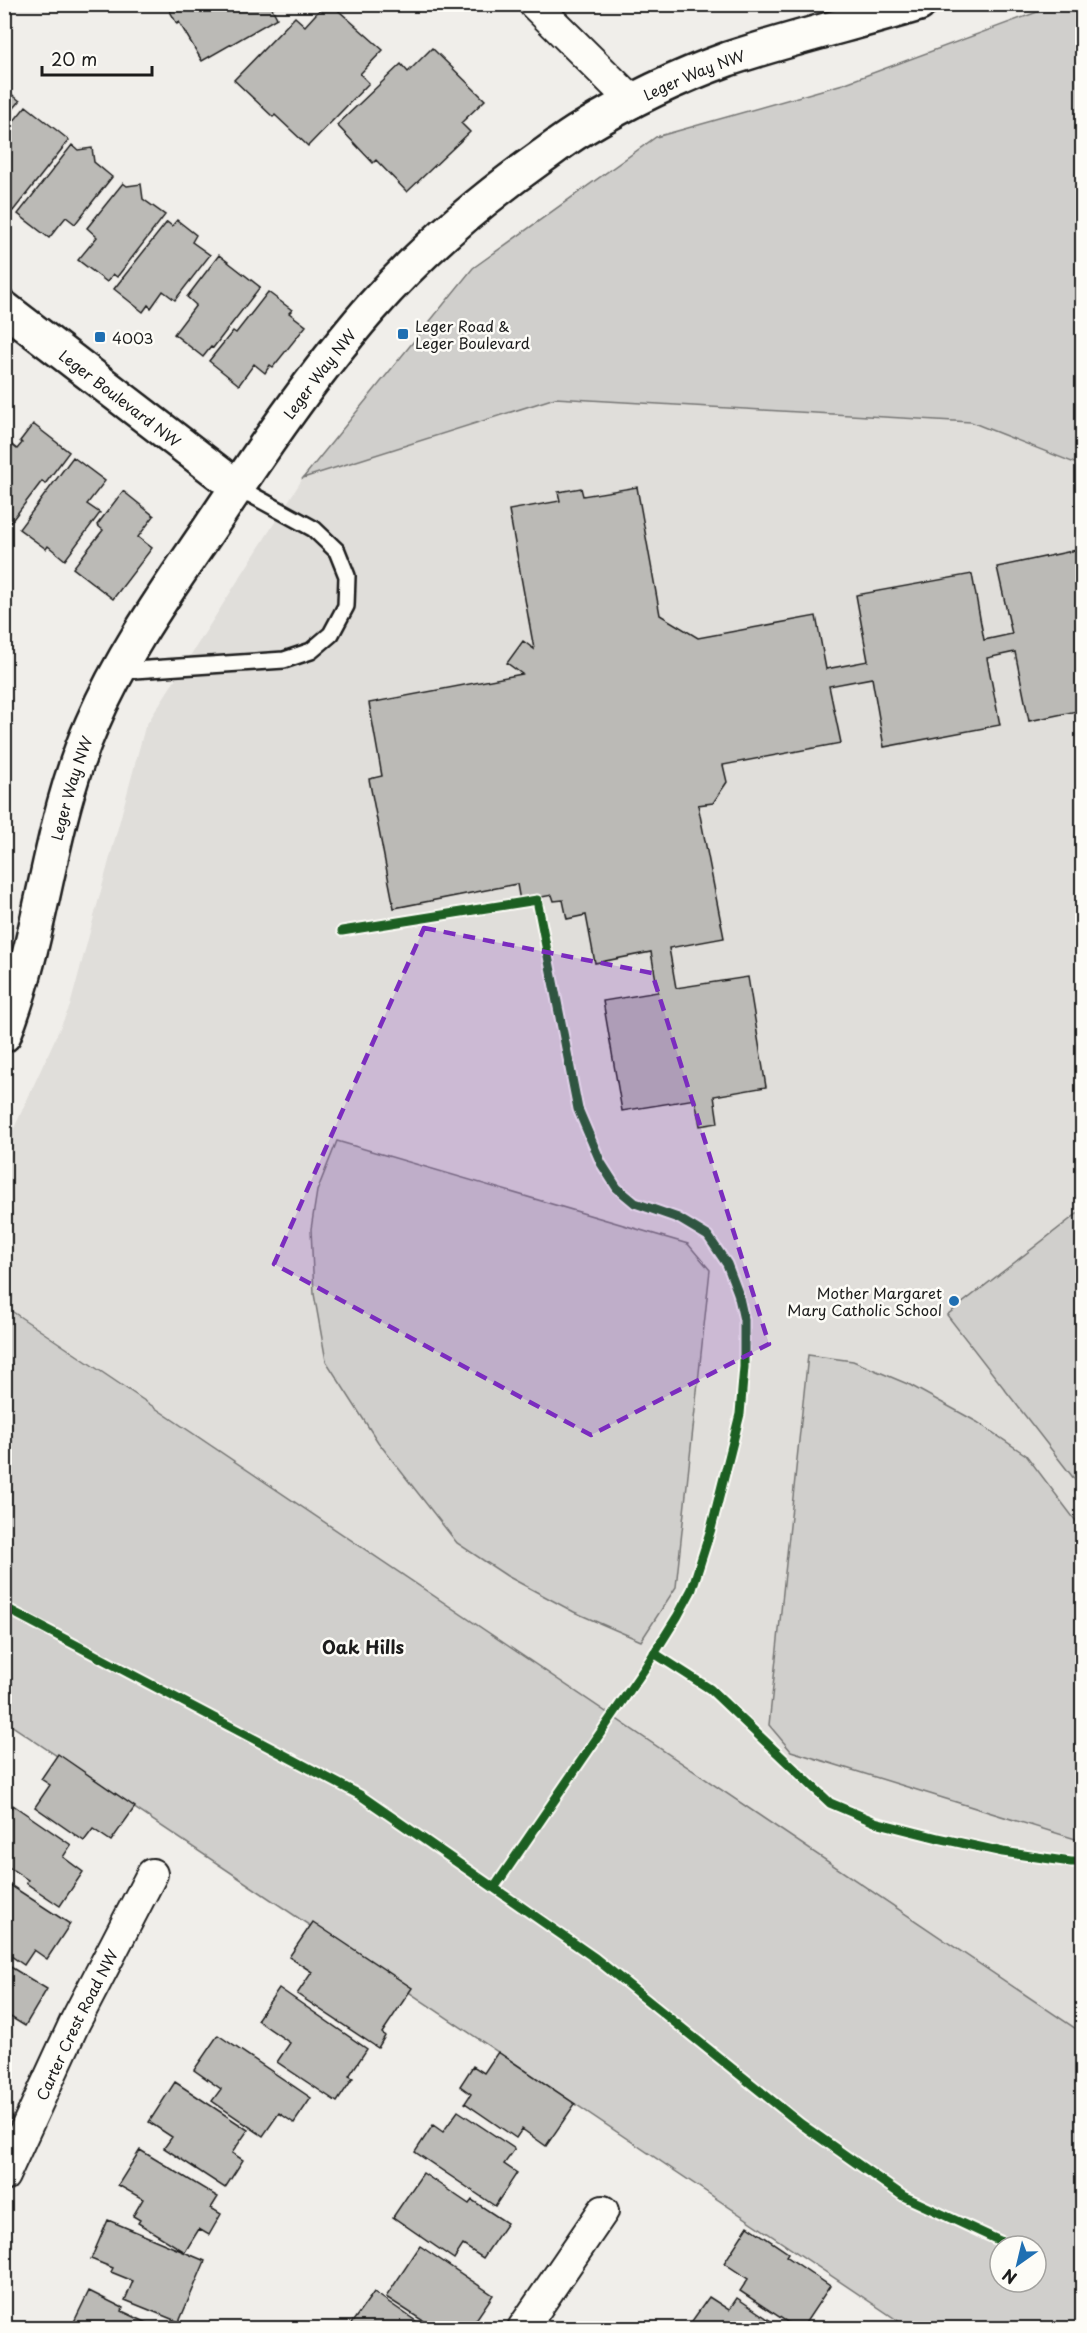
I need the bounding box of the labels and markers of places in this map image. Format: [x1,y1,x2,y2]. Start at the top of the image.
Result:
place label: Leger Road & Leger Boulevard [415,314,530,354]
place label: 4003 [112,326,153,349]
marker: Leger Road & Leger Boulevard [396,327,410,341]
marker: 4003 [93,330,107,344]
place label: Mother Margaret Mary Catholic School [787,1281,942,1321]
marker: Mother Margaret Mary Catholic School [947,1294,961,1308]

